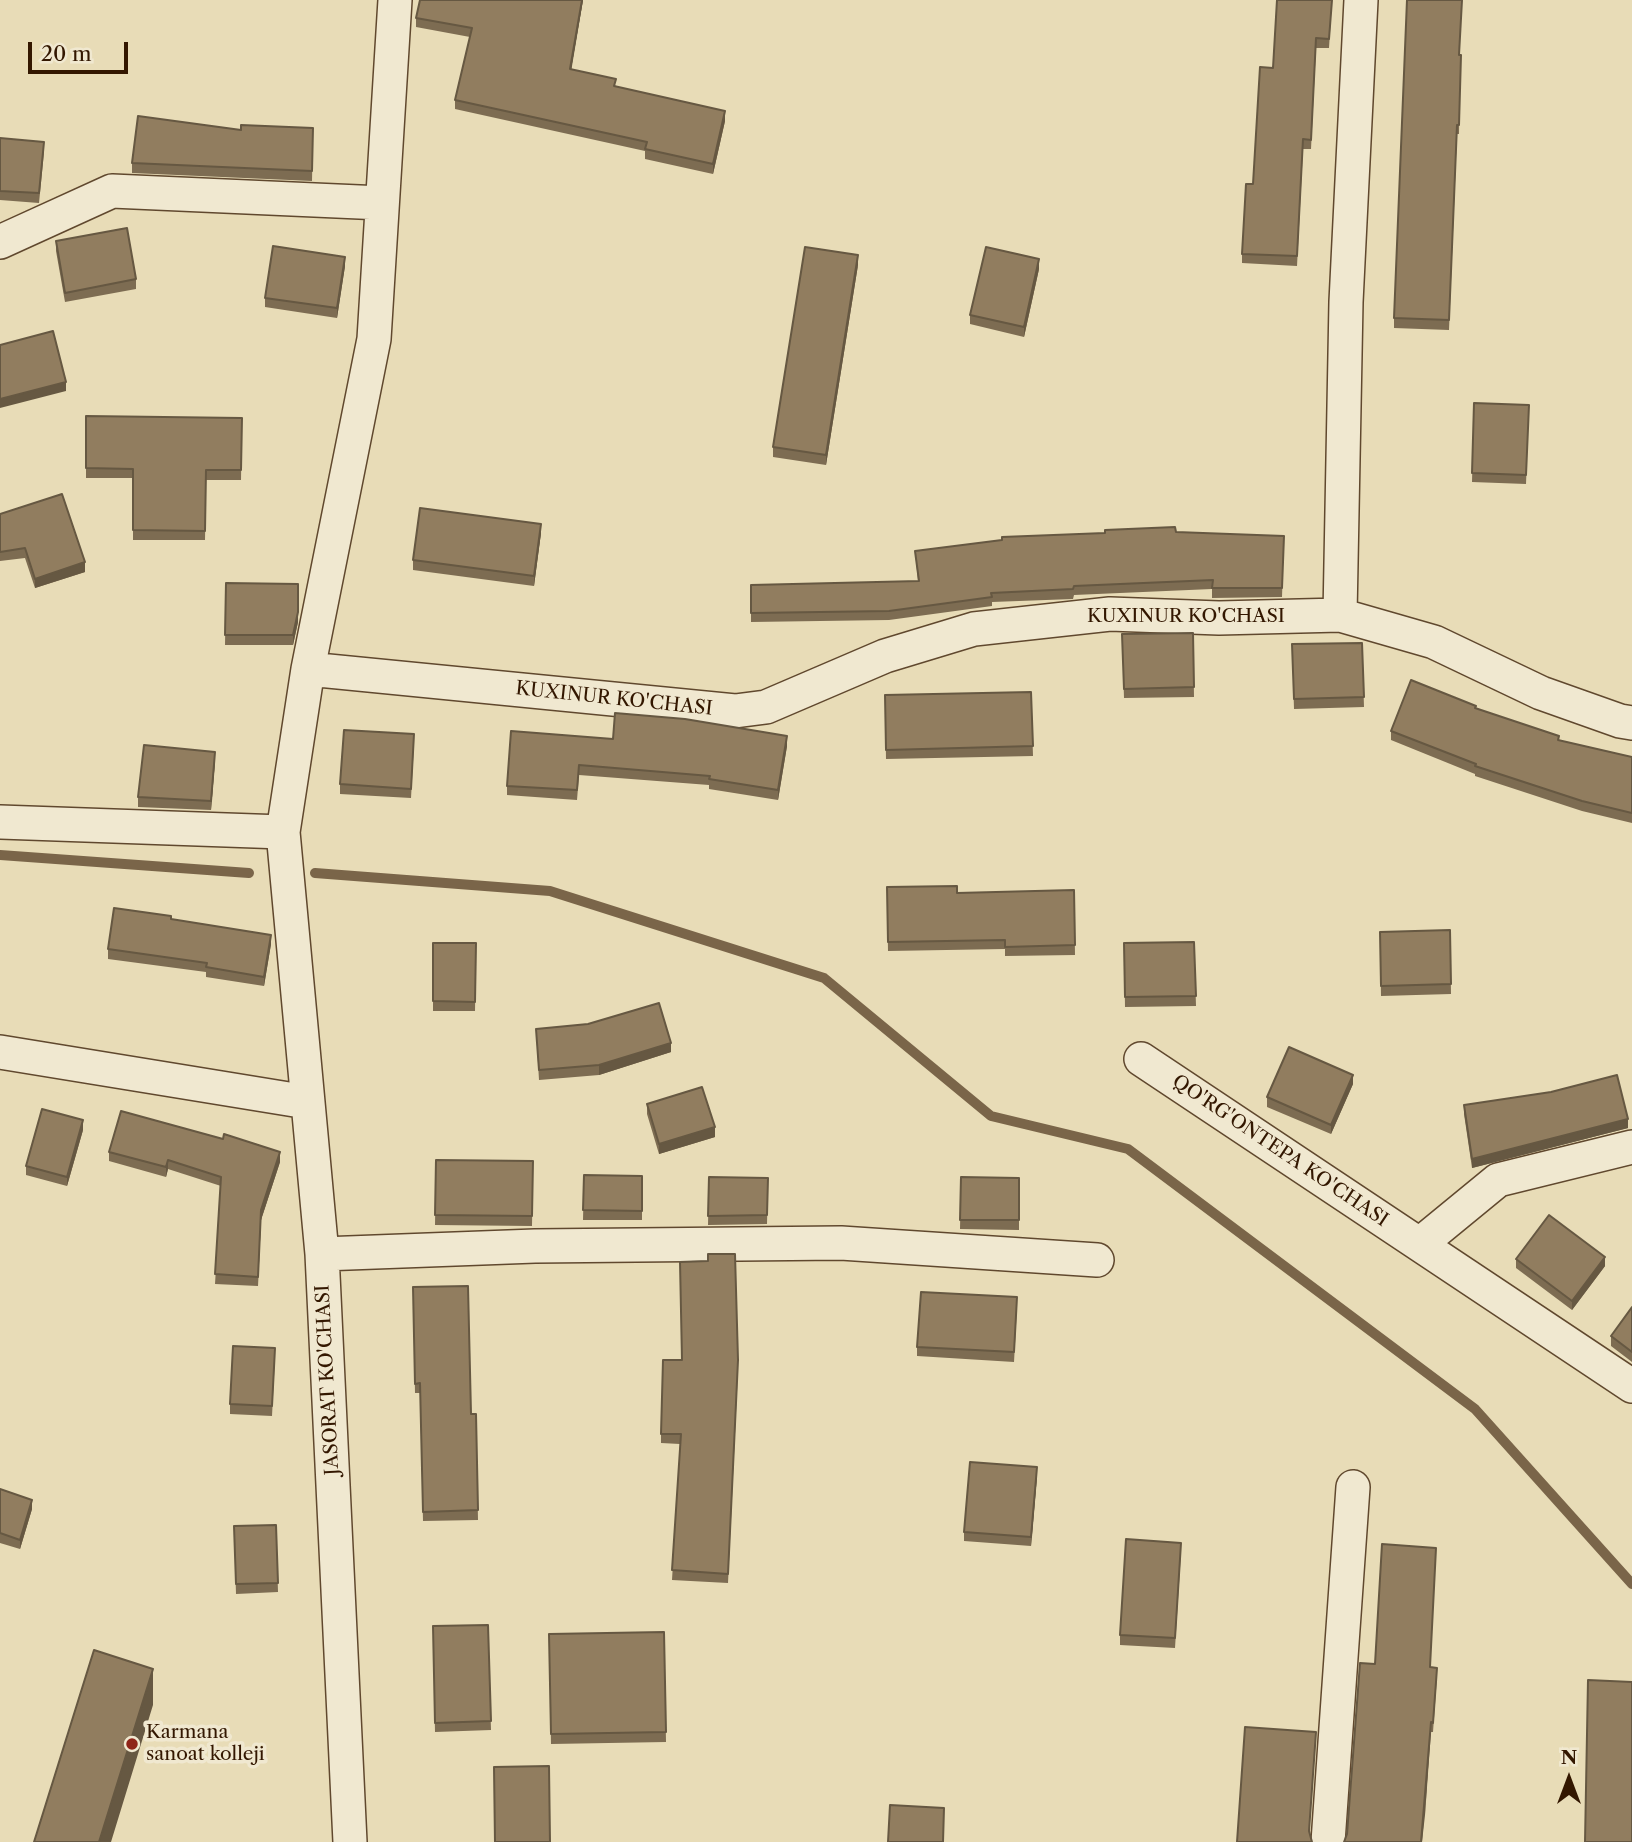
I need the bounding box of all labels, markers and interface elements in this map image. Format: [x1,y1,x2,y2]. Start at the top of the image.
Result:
scale bar [32,28,131,72]
text: 20 m [41,41,92,66]
street label: KUXINUR KO'CHASI [1087,606,1285,628]
street label: KUXINUR KO'CHASI [514,677,714,721]
street label: QO'RG'ONTEPA KO'CHASI [1168,1070,1392,1232]
street label: JASORAT KO'CHASI [312,1284,344,1476]
place label: Karmana sanoat kolleji [146,1722,265,1766]
marker: Karmana sanoat kolleji [124,1736,140,1752]
north arrow [1534,1744,1604,1814]
text: N [1561,1746,1577,1769]

